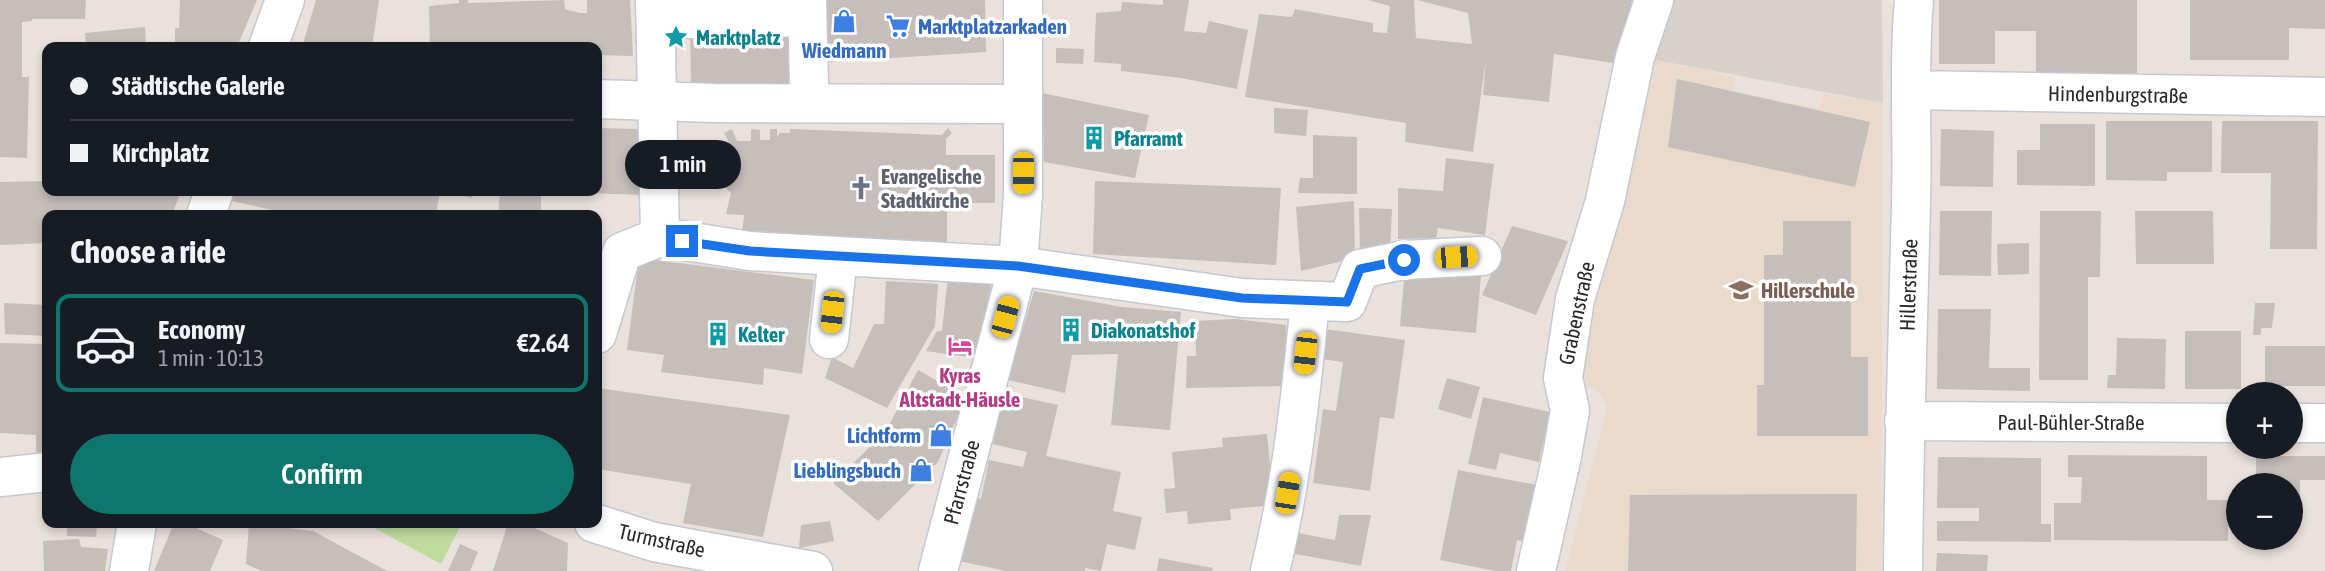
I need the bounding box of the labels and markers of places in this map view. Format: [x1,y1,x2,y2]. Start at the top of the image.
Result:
shop icon: Wiedmann [830,7,858,35]
supermarket icon: Marktplatzarkaden [884,12,912,40]
place label: Marktplatzarkaden [918,14,1067,38]
place icon: Marktplatz [662,23,690,51]
place label: Marktplatz [696,25,781,49]
place label: Wiedmann [801,38,886,62]
building icon: Pfarramt [1080,124,1108,152]
place label: Pfarramt [1114,126,1183,150]
place label: Evangelische Stadtkirche [881,164,982,212]
church icon: Evangelische Stadtkirche [847,174,875,202]
school or university icon: Hillerschule [1727,276,1755,304]
place label: Hillerschule [1761,278,1855,302]
building icon: Diakonatshof [1057,316,1085,344]
place label: Diakonatshof [1091,318,1196,342]
building icon: Kelter [704,320,732,348]
place label: Kelter [738,322,785,346]
hotel icon: Kyras Altstadt-Häusle [946,332,974,360]
place label: Kyras Altstadt-Häusle [899,363,1020,411]
shop icon: Lichtform [927,421,955,449]
place label: Lichtform [847,423,921,447]
shop icon: Lieblingsbuch [907,456,935,484]
place label: Lieblingsbuch [793,458,901,482]

